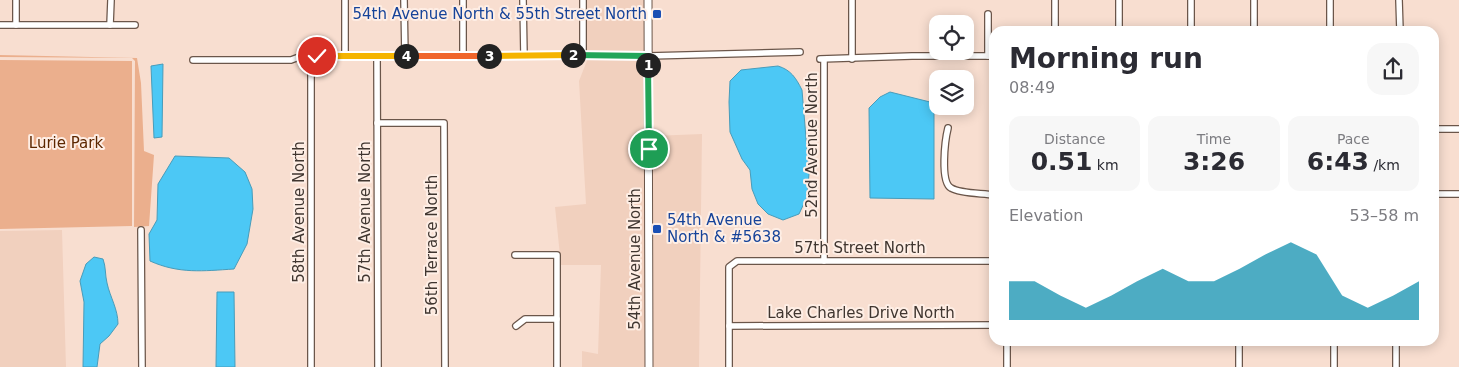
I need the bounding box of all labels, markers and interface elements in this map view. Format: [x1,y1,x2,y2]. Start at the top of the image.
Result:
place label: 54th Avenue North & 55th Street North [353,5,647,23]
marker: 54th Avenue North & 55th Street North [651,8,663,20]
map controls [929,15,974,115]
button: locate [929,15,974,60]
pin [296,35,338,77]
icon: check [303,42,331,70]
pin: 2 [560,42,586,68]
text: Morning run [1009,42,1203,75]
button: share [1367,43,1419,95]
pin: 4 [394,44,418,68]
pin: 3 [476,44,502,68]
text: 2 [569,47,578,63]
text: 4 [402,48,411,64]
text: 3 [485,48,494,64]
pin: 1 [636,52,660,78]
text: 1 [644,57,653,73]
button: layers [929,70,974,115]
street label: 52nd Avenue North [803,72,821,218]
text: 08:49 [1009,78,1055,97]
pin [628,128,670,170]
text: Distance [1044,131,1105,147]
text: Time [1197,131,1231,147]
text: Pace [1337,131,1370,147]
park label: Lurie Park [29,134,103,152]
icon: arrive [635,135,663,163]
street label: 58th Avenue North [290,141,308,283]
street label: 57th Avenue North [356,141,374,283]
text: 0.51 [1031,147,1092,176]
text: 3:26 [1183,147,1245,176]
text: 6:43 [1307,147,1369,176]
text: km [1092,157,1119,173]
text: /km [1369,157,1400,173]
street label: 56th Terrace North [423,175,441,315]
street label: 54th Avenue North [626,188,644,330]
text: Elevation [1009,206,1083,225]
text: 53–58 m [1350,206,1419,225]
place label: 54th Avenue North & #5638 [667,211,781,246]
marker: 54th Avenue North & #5638 [651,223,663,235]
street label: 57th Street North [794,239,926,257]
street label: Lake Charles Drive North [767,304,955,322]

